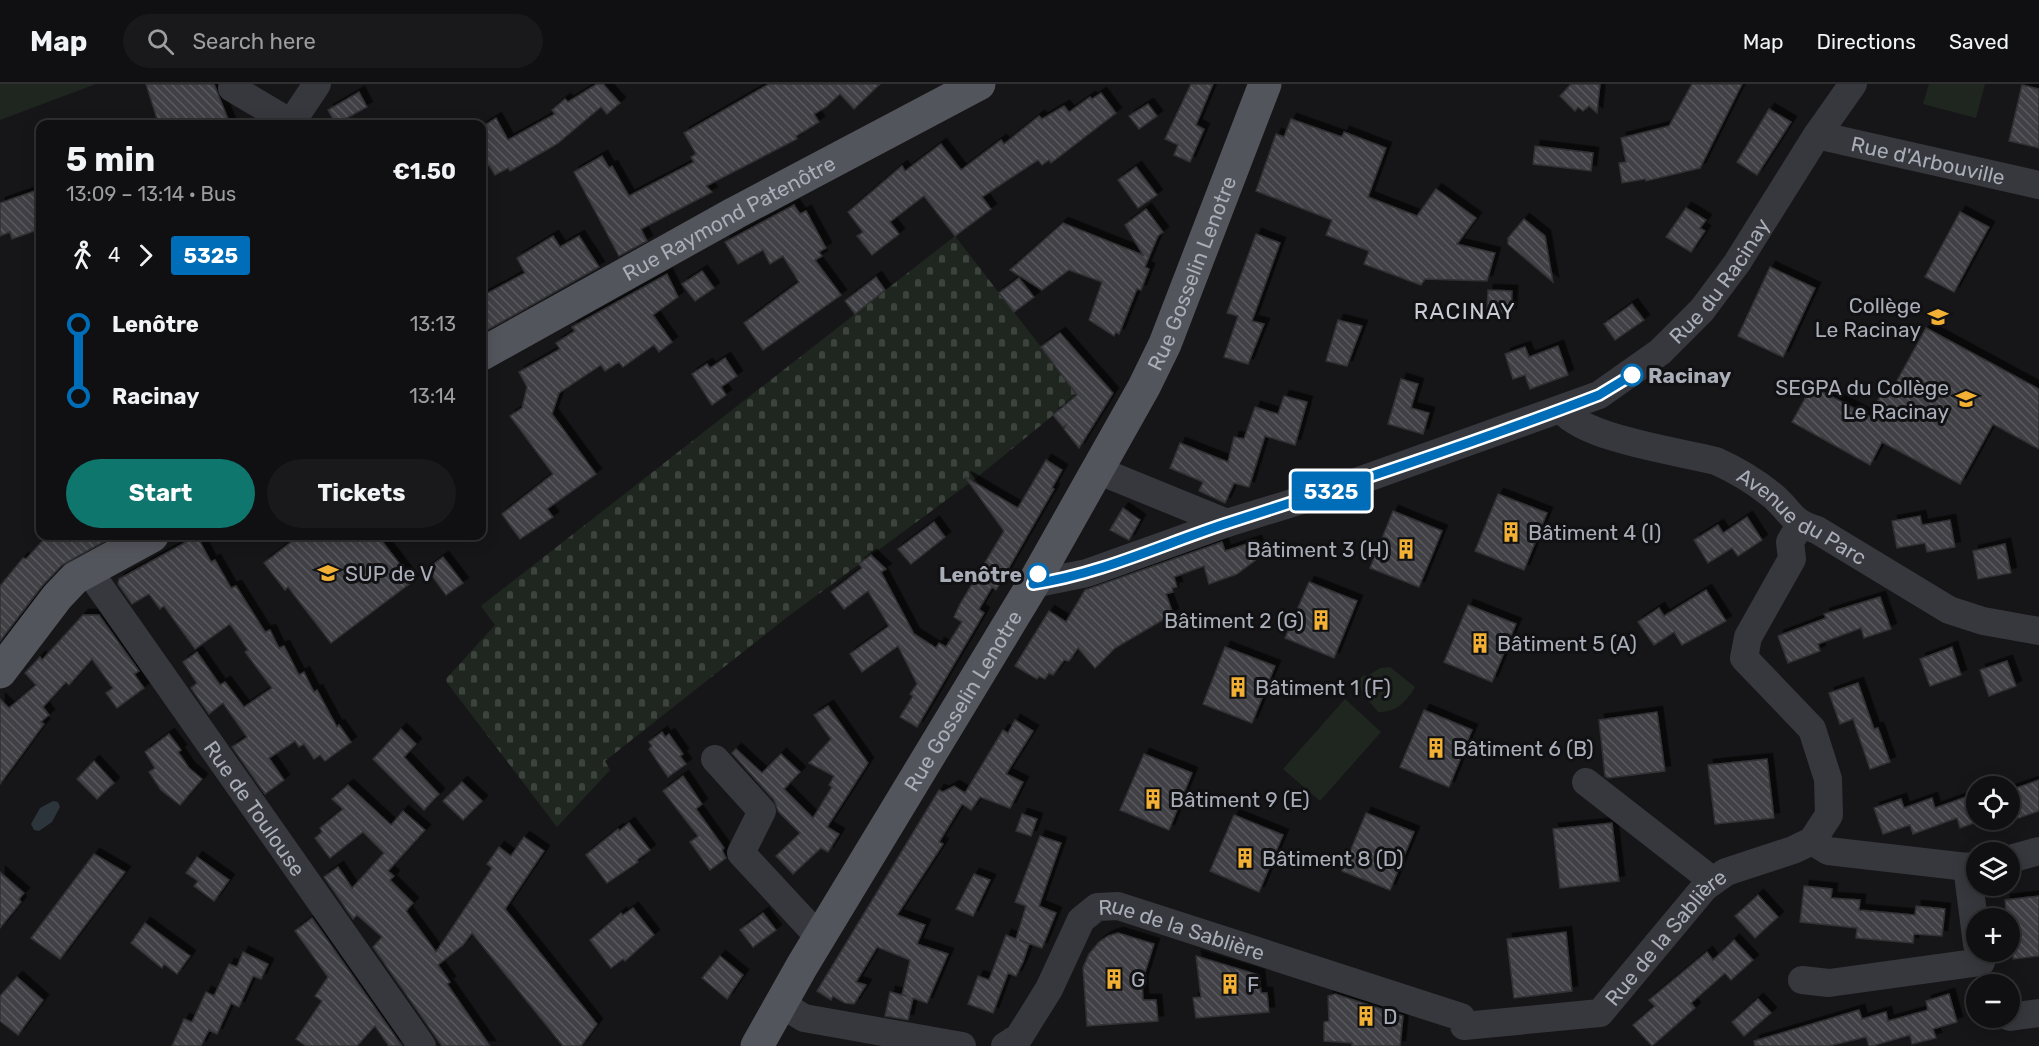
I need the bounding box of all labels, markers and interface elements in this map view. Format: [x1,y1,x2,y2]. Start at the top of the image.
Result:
search box [123,14,543,68]
text: Map [30,25,87,58]
icon: search [144,25,177,58]
text: Search here [192,28,316,55]
text: Map [1743,29,1784,54]
text: Directions [1817,29,1916,54]
text: Saved [1949,29,2009,54]
street label: Rue d'Arbouville [1849,131,2008,189]
text: 5 min [66,140,155,179]
street label: Rue Raymond Patenôtre [618,150,839,286]
text: €1.50 [392,158,456,185]
street label: Rue Gosselin Lenotre [1142,172,1241,374]
text: 13:09 – 13:14 · Bus [66,182,236,206]
street label: Rue du Racinay [1663,213,1775,349]
icon: walk [66,239,99,272]
icon: forward [129,239,162,272]
text: 4 [108,243,120,267]
text: 5325 [183,243,238,268]
place label: Collège Le Racinay [1815,293,1921,342]
district label: RACINAY [1414,298,1516,325]
school or university icon: Collège Le Racinay [1926,305,1950,329]
text: Lenôtre [112,311,199,338]
text: 13:13 [410,312,456,336]
place label: Racinay [1648,363,1732,388]
marker: Racinay [1621,364,1643,386]
place label: SEGPA du Collège Le Racinay [1775,375,1949,424]
text: Racinay [112,383,199,410]
text: 13:14 [409,384,456,408]
school or university icon: SEGPA du Collège Le Racinay [1954,387,1978,411]
button: Start [66,459,255,528]
button: Tickets [267,459,456,528]
street label: Avenue du Parc [1733,462,1871,570]
line badge: 5325 [1289,472,1373,510]
text: 5325 [1304,479,1358,504]
building icon: Bâtiment 4 (I) [1499,520,1523,544]
place label: Bâtiment 4 (I) [1528,520,1661,545]
place label: Bâtiment 3 (H) [1247,537,1389,562]
building icon: Bâtiment 3 (H) [1394,537,1418,561]
school or university icon: SUP de V [316,561,340,585]
place label: SUP de V [345,561,434,586]
place label: Lenôtre [939,562,1022,587]
marker: Lenôtre [1027,563,1049,585]
street label: Rue Gosselin Lenotre [898,606,1027,796]
place label: Bâtiment 2 (G) [1164,608,1304,633]
building icon: Bâtiment 2 (G) [1309,608,1333,632]
building icon: Bâtiment 5 (A) [1468,631,1492,655]
place label: Bâtiment 5 (A) [1497,631,1637,656]
building icon: Bâtiment 1 (F) [1226,675,1250,699]
place label: Bâtiment 1 (F) [1255,675,1391,700]
street label: Rue de Toulouse [199,736,311,881]
building icon: Bâtiment 6 (B) [1424,736,1448,760]
place label: Bâtiment 6 (B) [1453,736,1594,761]
map controls [1966,776,2020,1028]
button: locate [1966,776,2020,830]
building icon: Bâtiment 9 (E) [1141,787,1165,811]
place label: Bâtiment 9 (E) [1170,787,1310,812]
button: layers [1966,842,2020,896]
building icon: Bâtiment 8 (D) [1233,846,1257,870]
place label: Bâtiment 8 (D) [1262,846,1404,871]
street label: Rue de la Sablière [1599,863,1731,1010]
street label: Rue de la Sablière [1098,892,1268,965]
button: + [1966,908,2020,962]
building icon: G [1102,967,1126,991]
place label: G [1131,967,1145,992]
building icon: F [1218,972,1242,996]
place label: F [1247,972,1259,997]
button: − [1966,974,2020,1028]
building icon: D [1354,1004,1378,1028]
place label: D [1383,1004,1397,1029]

